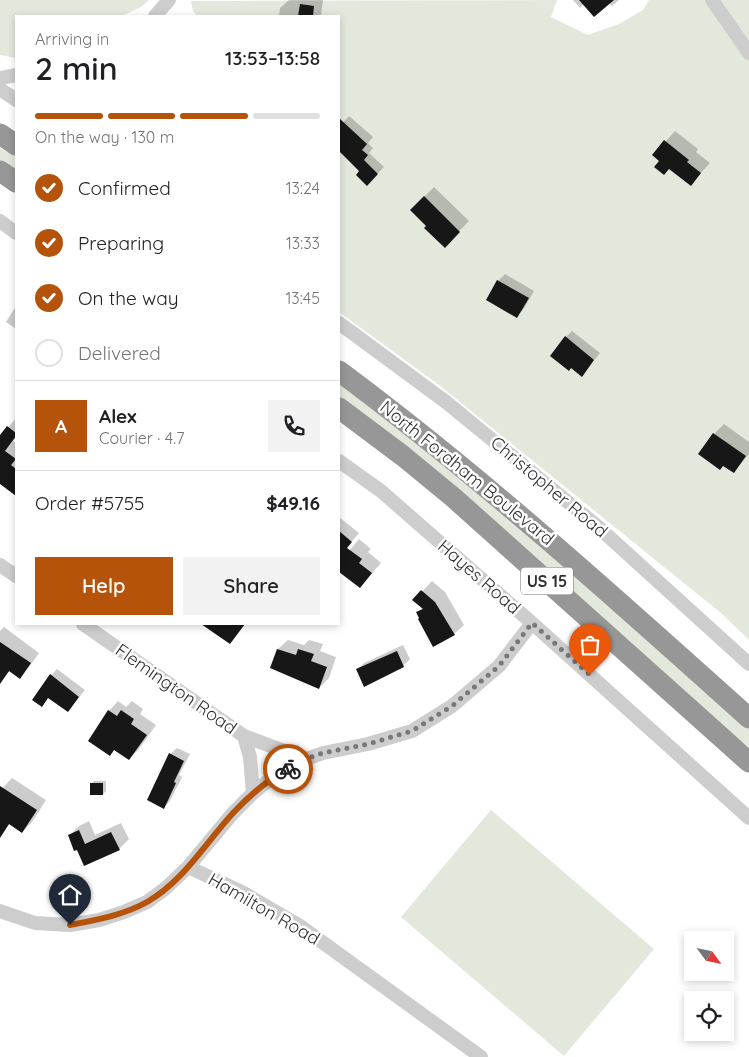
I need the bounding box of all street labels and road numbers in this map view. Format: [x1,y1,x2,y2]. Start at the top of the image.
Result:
street label: North Fordham Boulevard [376,395,559,550]
street label: Christopher Road [486,431,613,542]
street label: Hayes Road [433,534,525,619]
road number: US 15 [521,568,573,594]
street label: Flemington Road [111,638,241,739]
street label: Hamilton Road [204,867,324,950]

